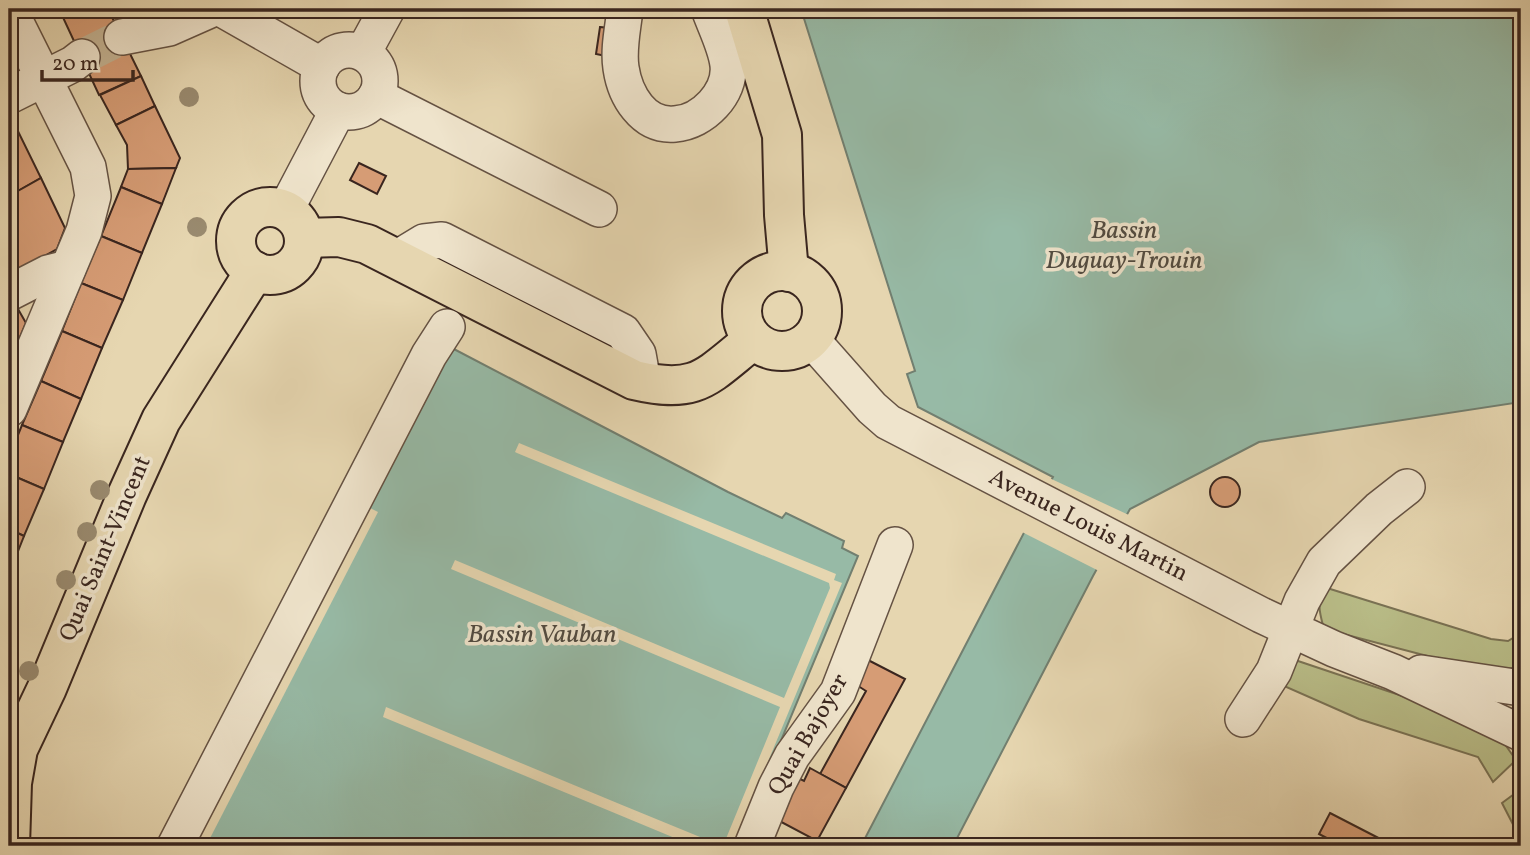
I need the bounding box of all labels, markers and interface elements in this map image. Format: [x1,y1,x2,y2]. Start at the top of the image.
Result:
scale bar [42,38,133,82]
text: 20 m [52,50,98,79]
water label: Bassin Duguay-Trouin [1046,213,1202,279]
street label: Quai Saint-Vincent [52,451,160,647]
street label: Avenue Louis Martin [982,461,1194,591]
water label: Bassin Vauban [467,617,617,653]
street label: Quai Bajoyer [760,668,858,802]

